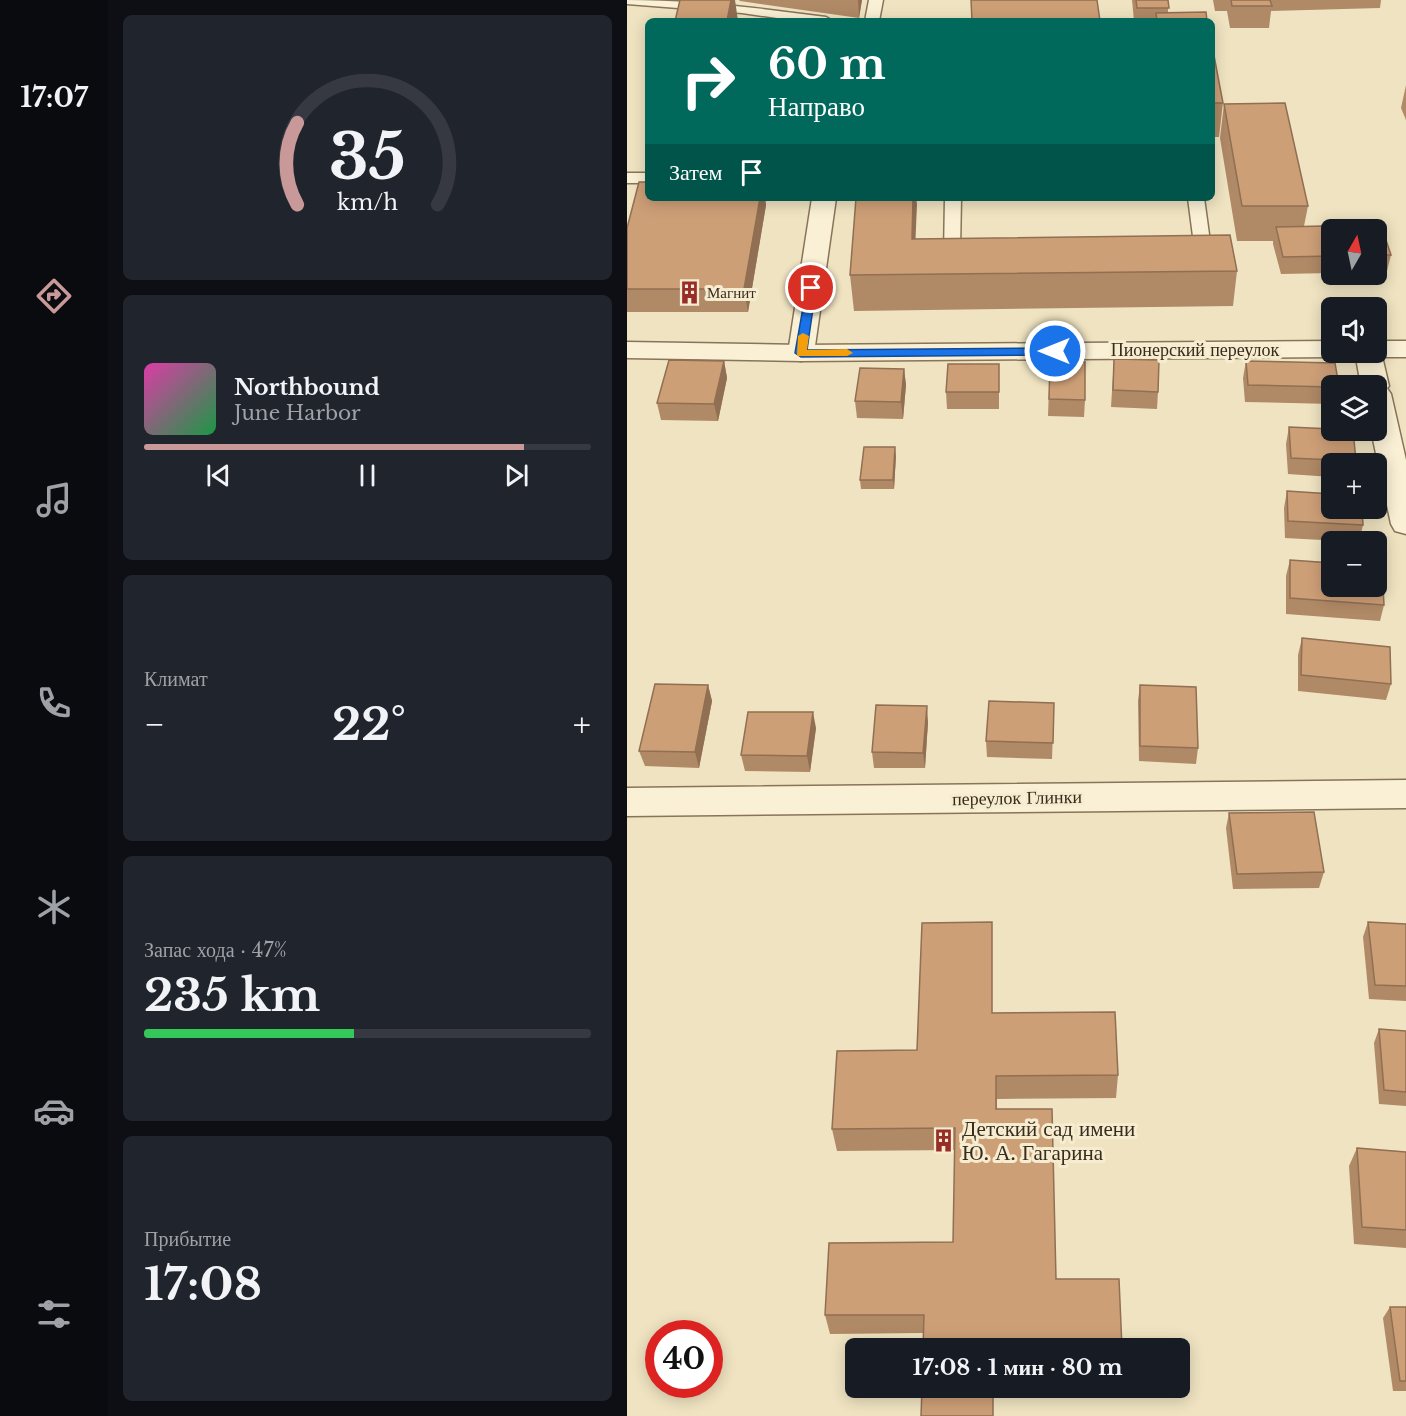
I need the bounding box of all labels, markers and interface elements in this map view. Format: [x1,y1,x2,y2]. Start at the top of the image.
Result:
text: 60 m [768,38,886,90]
icon: right [669,42,747,120]
text: 17:07 [20,81,88,114]
text: Направо [768,90,865,123]
text: 35 [329,118,406,196]
icon: arrive [735,156,768,189]
text: Затем [669,159,723,186]
text: km/h [337,189,398,216]
north arrow [1321,219,1387,285]
map controls [1321,219,1387,597]
pin [785,262,836,313]
icon: arrive [794,271,827,304]
icon: directions [33,275,75,317]
building icon: Магнит [676,279,702,305]
place label: Магнит [707,283,756,302]
button: sound [1321,297,1387,363]
position arrow [1023,319,1087,383]
street label: Пионерский переулок [1111,339,1280,361]
text: Northbound [234,374,380,401]
button: layers [1321,375,1387,441]
text: June Harbor [234,401,361,425]
button: + [1321,453,1387,519]
icon: previous [202,459,235,492]
icon: pause [351,459,384,492]
icon: next [500,459,533,492]
icon: music [33,479,75,521]
button: − [1321,531,1387,597]
text: Климат [144,667,208,691]
icon: phone [33,682,75,724]
text: 22° [332,696,406,752]
text: − [144,704,165,745]
text: + [573,704,591,745]
street label: переулок Глинки [952,786,1083,810]
icon: climate [33,886,75,928]
text: Запас хода · 47% [144,938,287,962]
text: 235 km [144,967,320,1023]
icon: car [33,1090,75,1132]
place label: Детский сад имени Ю. А. Гагарина [962,1116,1135,1166]
building icon: Детский сад имени Ю. А. Гагарина [931,1128,957,1154]
text: Прибытие [144,1227,231,1251]
text: 17:08 [144,1256,262,1312]
icon: filters [33,1293,75,1335]
speed limit sign: 40 [645,1320,723,1398]
text: 17:08 · 1 мин · 80 m [912,1354,1123,1381]

